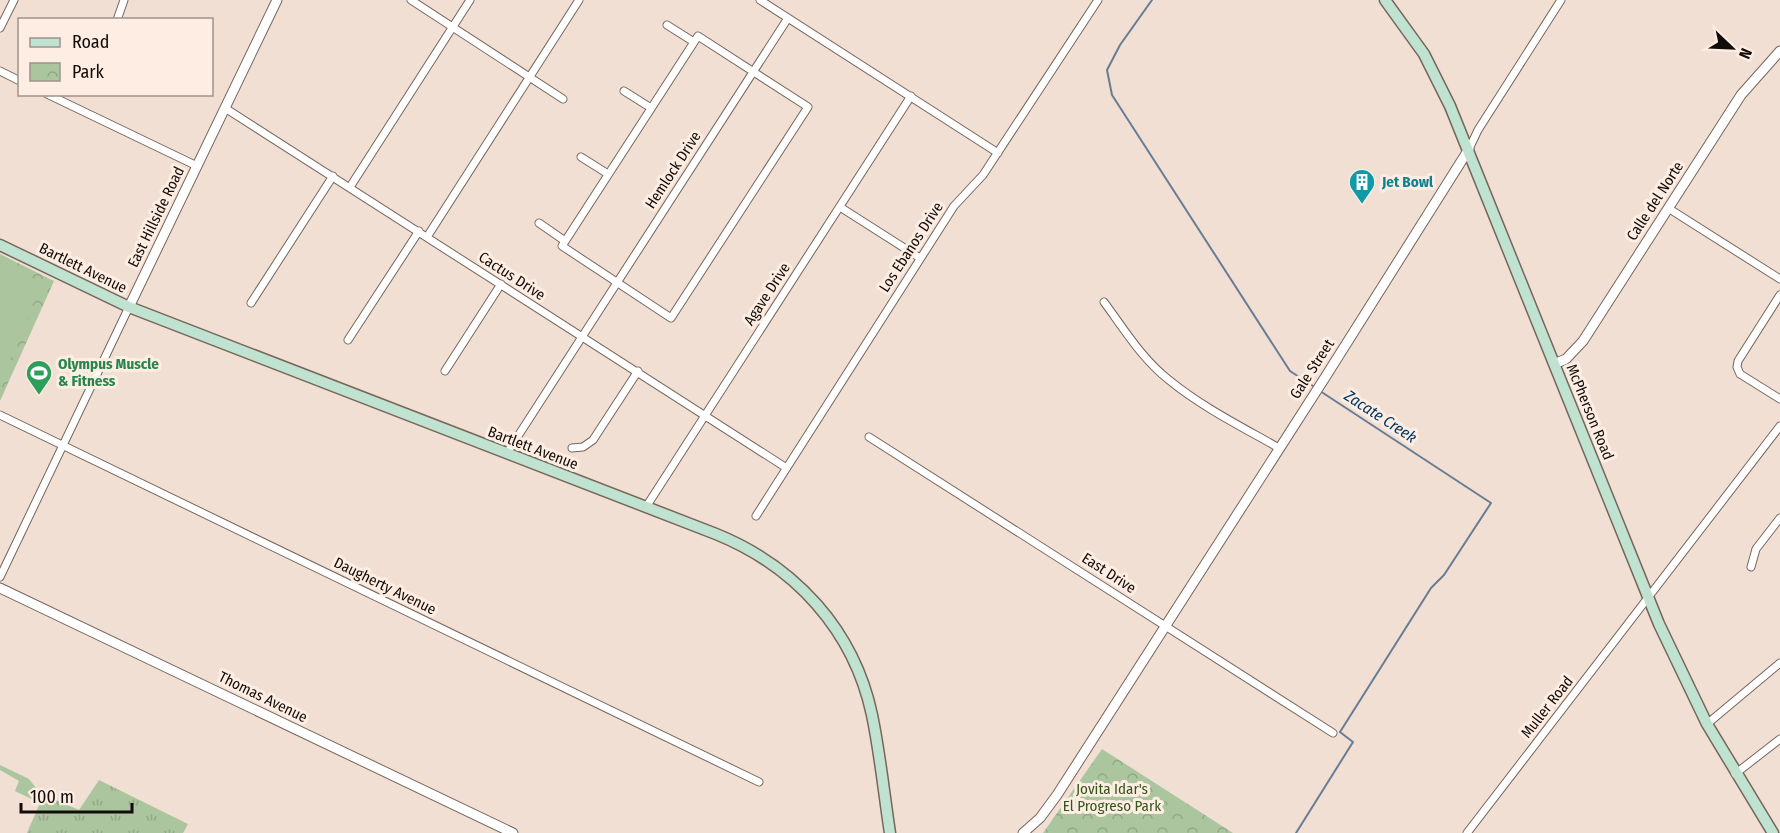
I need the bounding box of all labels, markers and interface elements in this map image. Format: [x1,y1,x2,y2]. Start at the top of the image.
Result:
legend [18,18,213,96]
north arrow [1702,18,1762,78]
text: Road [72,31,109,53]
text: N [1735,46,1756,62]
text: Park [72,61,105,83]
street label: Hemlock Drive [641,128,705,212]
street label: Calle del Norte [1623,158,1687,244]
street label: East Hillside Road [124,164,188,270]
building icon: Jet Bowl [1347,167,1377,205]
place label: Jet Bowl [1381,173,1434,191]
street label: Los Ebanos Drive [875,199,947,295]
street label: Bartlett Avenue [36,239,130,297]
street label: Cactus Drive [475,248,549,304]
street label: Agave Drive [740,259,794,329]
street label: Gale Street [1286,336,1338,402]
place label: Olympus Muscle & Fitness [58,355,159,390]
sports icon: Olympus Muscle & Fitness [24,358,54,396]
street label: McPherson Road [1563,361,1617,463]
water label: Zacate Creek [1340,385,1420,447]
street label: Bartlett Avenue [485,423,581,473]
street label: East Drive [1079,549,1139,597]
street label: Daugherty Avenue [331,553,439,619]
street label: Thomas Avenue [216,668,310,726]
street label: Muller Road [1517,672,1577,742]
scale bar [21,776,132,814]
park label: Jovita Idar's El Progreso Park [1063,780,1161,815]
text: 100 m [30,786,74,808]

